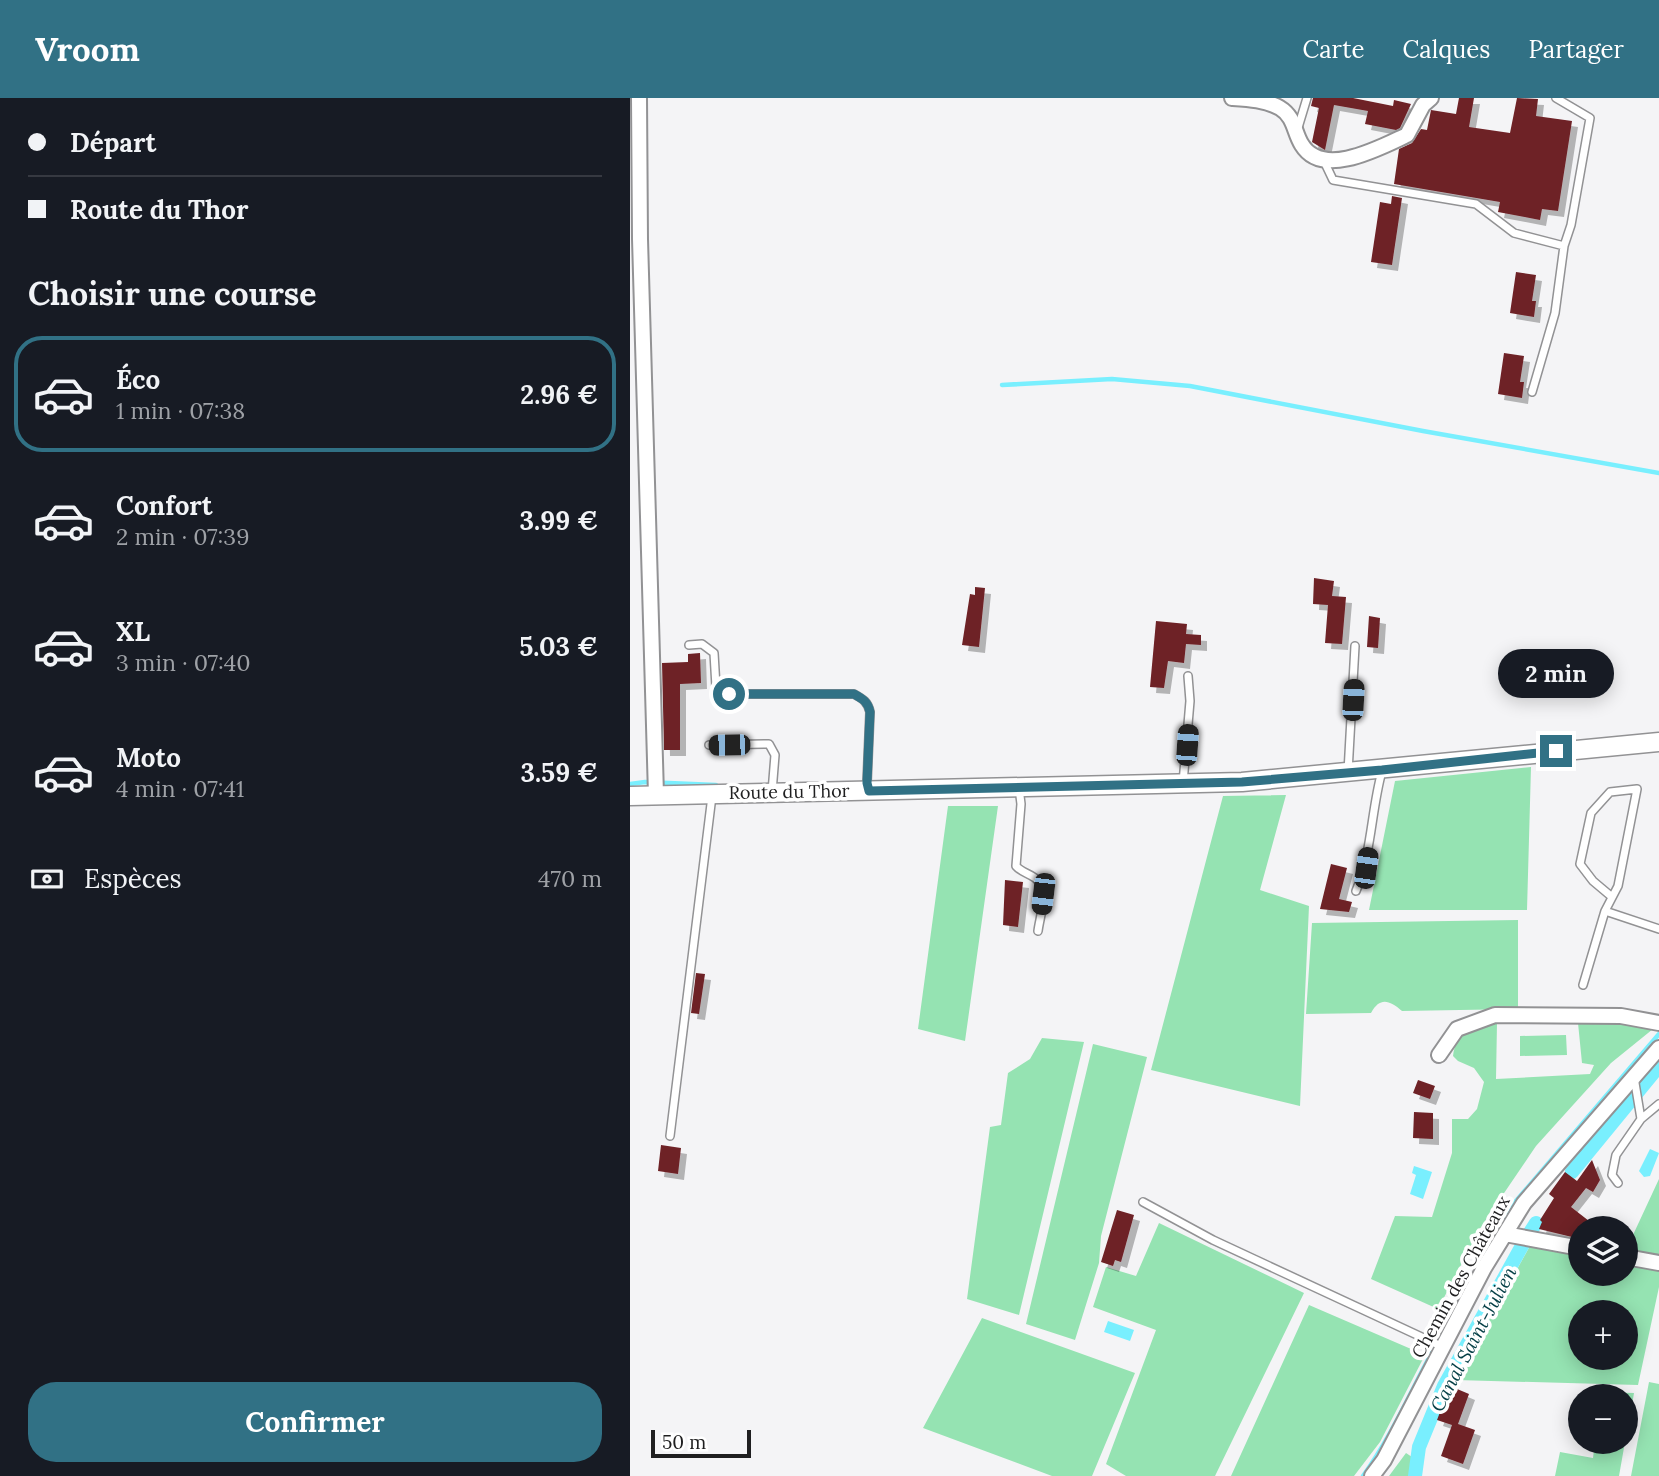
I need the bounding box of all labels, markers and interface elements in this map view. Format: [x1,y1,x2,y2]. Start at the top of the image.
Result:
text: Vroom [35,28,140,70]
text: Carte [1302,34,1364,65]
text: Calques [1402,34,1490,65]
text: Partager [1528,34,1624,65]
text: Départ [70,126,156,159]
text: Route du Thor [70,193,248,226]
text: Choisir une course [28,273,316,314]
icon: car [32,363,95,426]
text: Éco [116,363,160,396]
text: 2.96 € [520,378,598,411]
text: 1 min · 07:38 [116,396,245,425]
icon: car [32,489,95,552]
text: Confort [116,489,213,522]
text: 3.99 € [520,504,598,537]
text: 2 min · 07:39 [116,522,249,551]
icon: car [32,615,95,678]
text: XL [116,615,150,648]
text: 5.03 € [519,630,598,663]
text: 3 min · 07:40 [116,648,251,677]
callout: 2 min [1498,650,1614,698]
text: 2 min [1525,659,1587,688]
route start [713,678,745,710]
car [1342,678,1365,722]
car [1176,723,1199,767]
car [708,734,751,756]
route end [1540,735,1572,767]
icon: car [32,741,95,804]
text: Moto [116,741,181,774]
text: 3.59 € [520,756,598,789]
text: 4 min · 07:41 [116,774,244,803]
street label: Route du Thor [728,779,850,804]
car [1353,846,1380,890]
icon: cash [28,860,66,898]
text: Espèces [84,862,182,895]
text: 470 m [538,864,602,893]
car [1031,872,1056,916]
street label: Chemin des Châteaux [1406,1191,1515,1362]
map controls [1568,1216,1638,1454]
button: layers [1568,1216,1638,1286]
water label: Canal Saint-Julien [1425,1262,1521,1416]
button: + [1568,1300,1638,1370]
button: Confirmer [28,1382,602,1462]
button: − [1568,1384,1638,1454]
scale bar [651,1427,751,1459]
text: 50 m [662,1430,706,1454]

